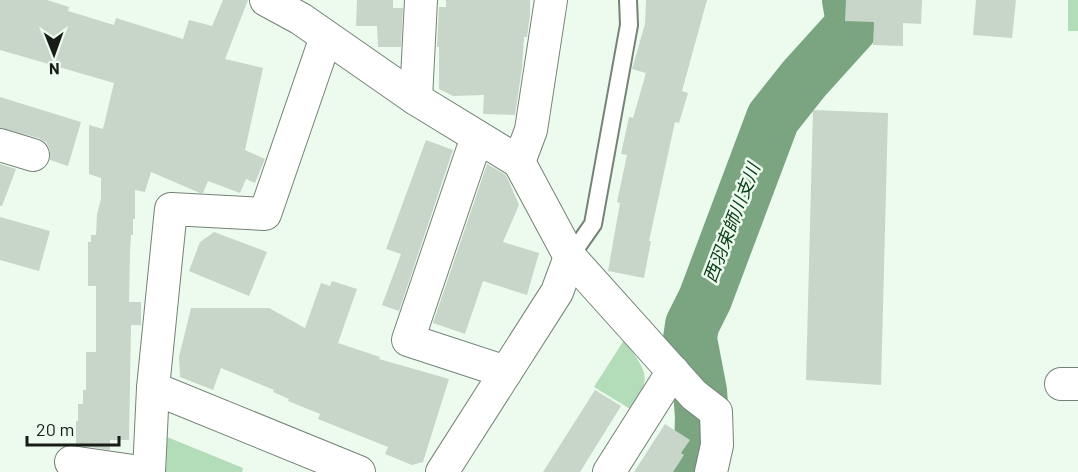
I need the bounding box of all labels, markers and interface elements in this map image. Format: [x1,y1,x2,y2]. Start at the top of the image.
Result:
north arrow [24,24,84,84]
text: N [49,60,60,79]
water label: 西羽束師川支川 [698,158,765,285]
scale bar [27,409,118,447]
text: 20 m [36,418,74,440]

